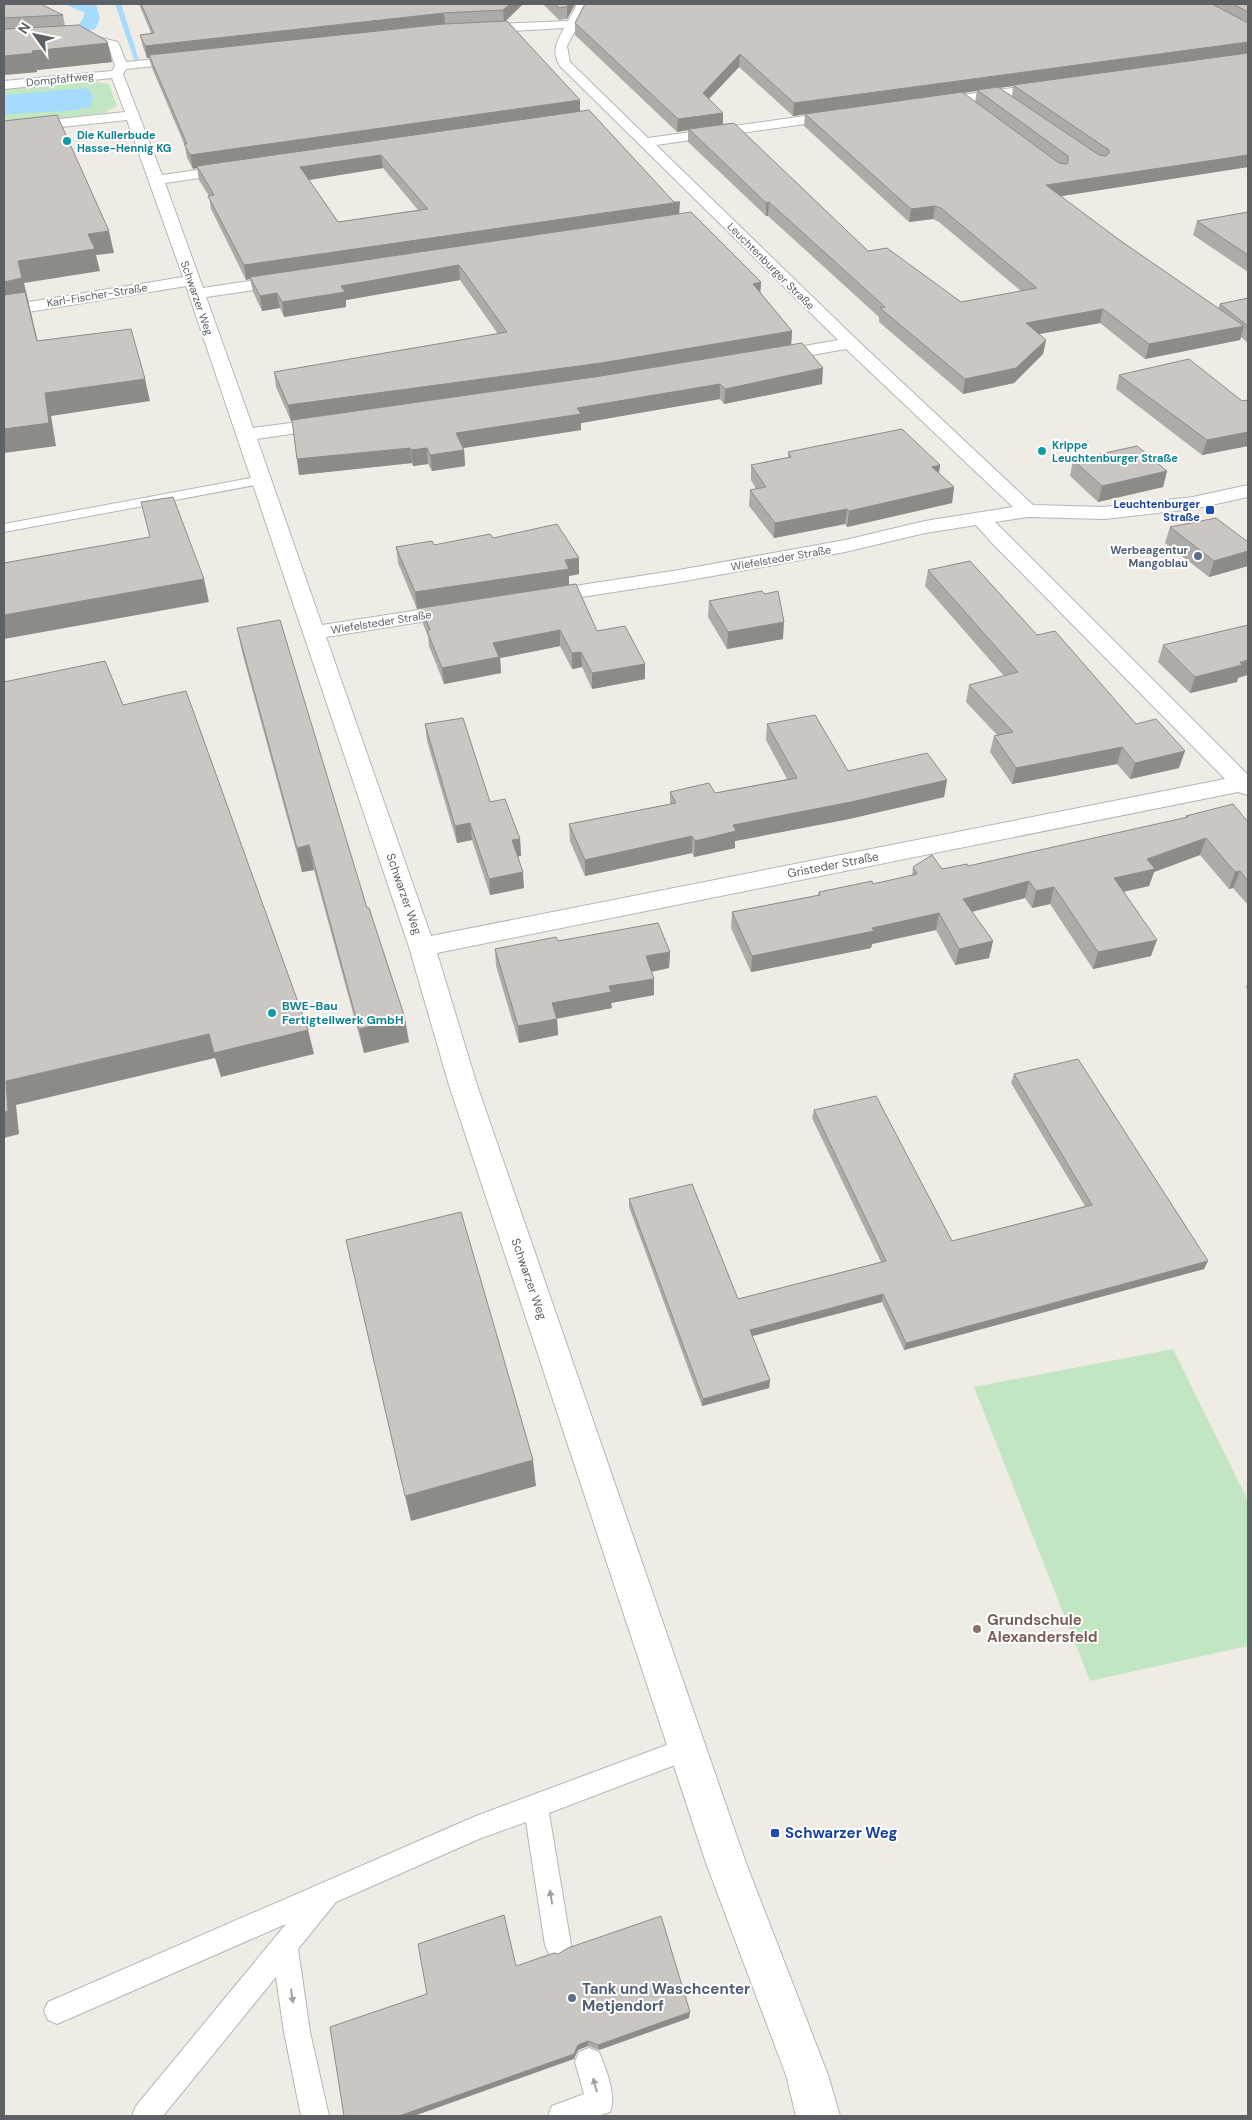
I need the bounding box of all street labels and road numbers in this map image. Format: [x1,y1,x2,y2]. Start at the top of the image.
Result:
street label: Dompfaffweg [25,68,95,90]
street label: Leuchtenburger Straße [724,219,818,313]
street label: Schwarzer Weg [178,259,216,337]
street label: Karl-Fischer-Straße [46,280,148,310]
street label: Wiefelsteder Straße [730,542,832,574]
street label: Wiefelsteder Straße [330,607,432,637]
street label: Gristeder Straße [786,848,880,882]
street label: Schwarzer Weg [383,851,426,937]
street label: Schwarzer Weg [508,1236,551,1322]

